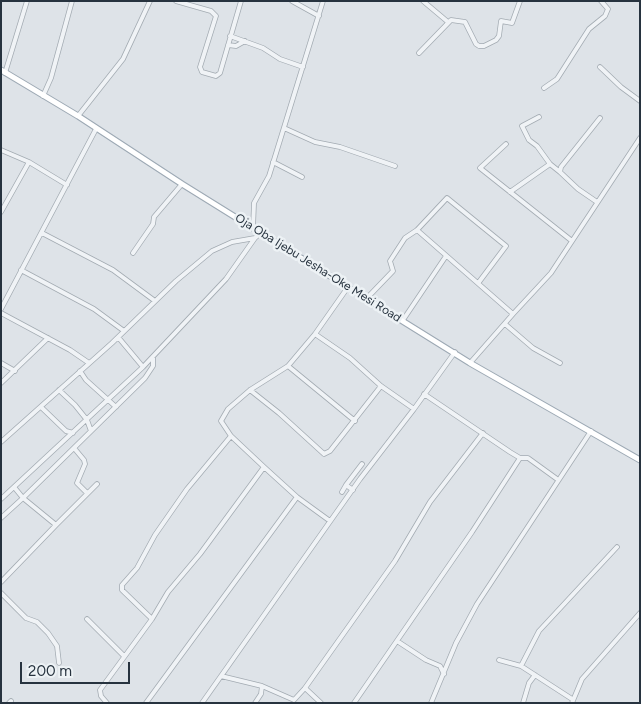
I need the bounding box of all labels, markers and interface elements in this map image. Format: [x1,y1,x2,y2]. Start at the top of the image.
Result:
street label: Oja Oba Ijebu Jesha-Oke Mesi Road [232,211,404,325]
scale bar [22,652,132,684]
text: 200 m [28,662,72,680]

